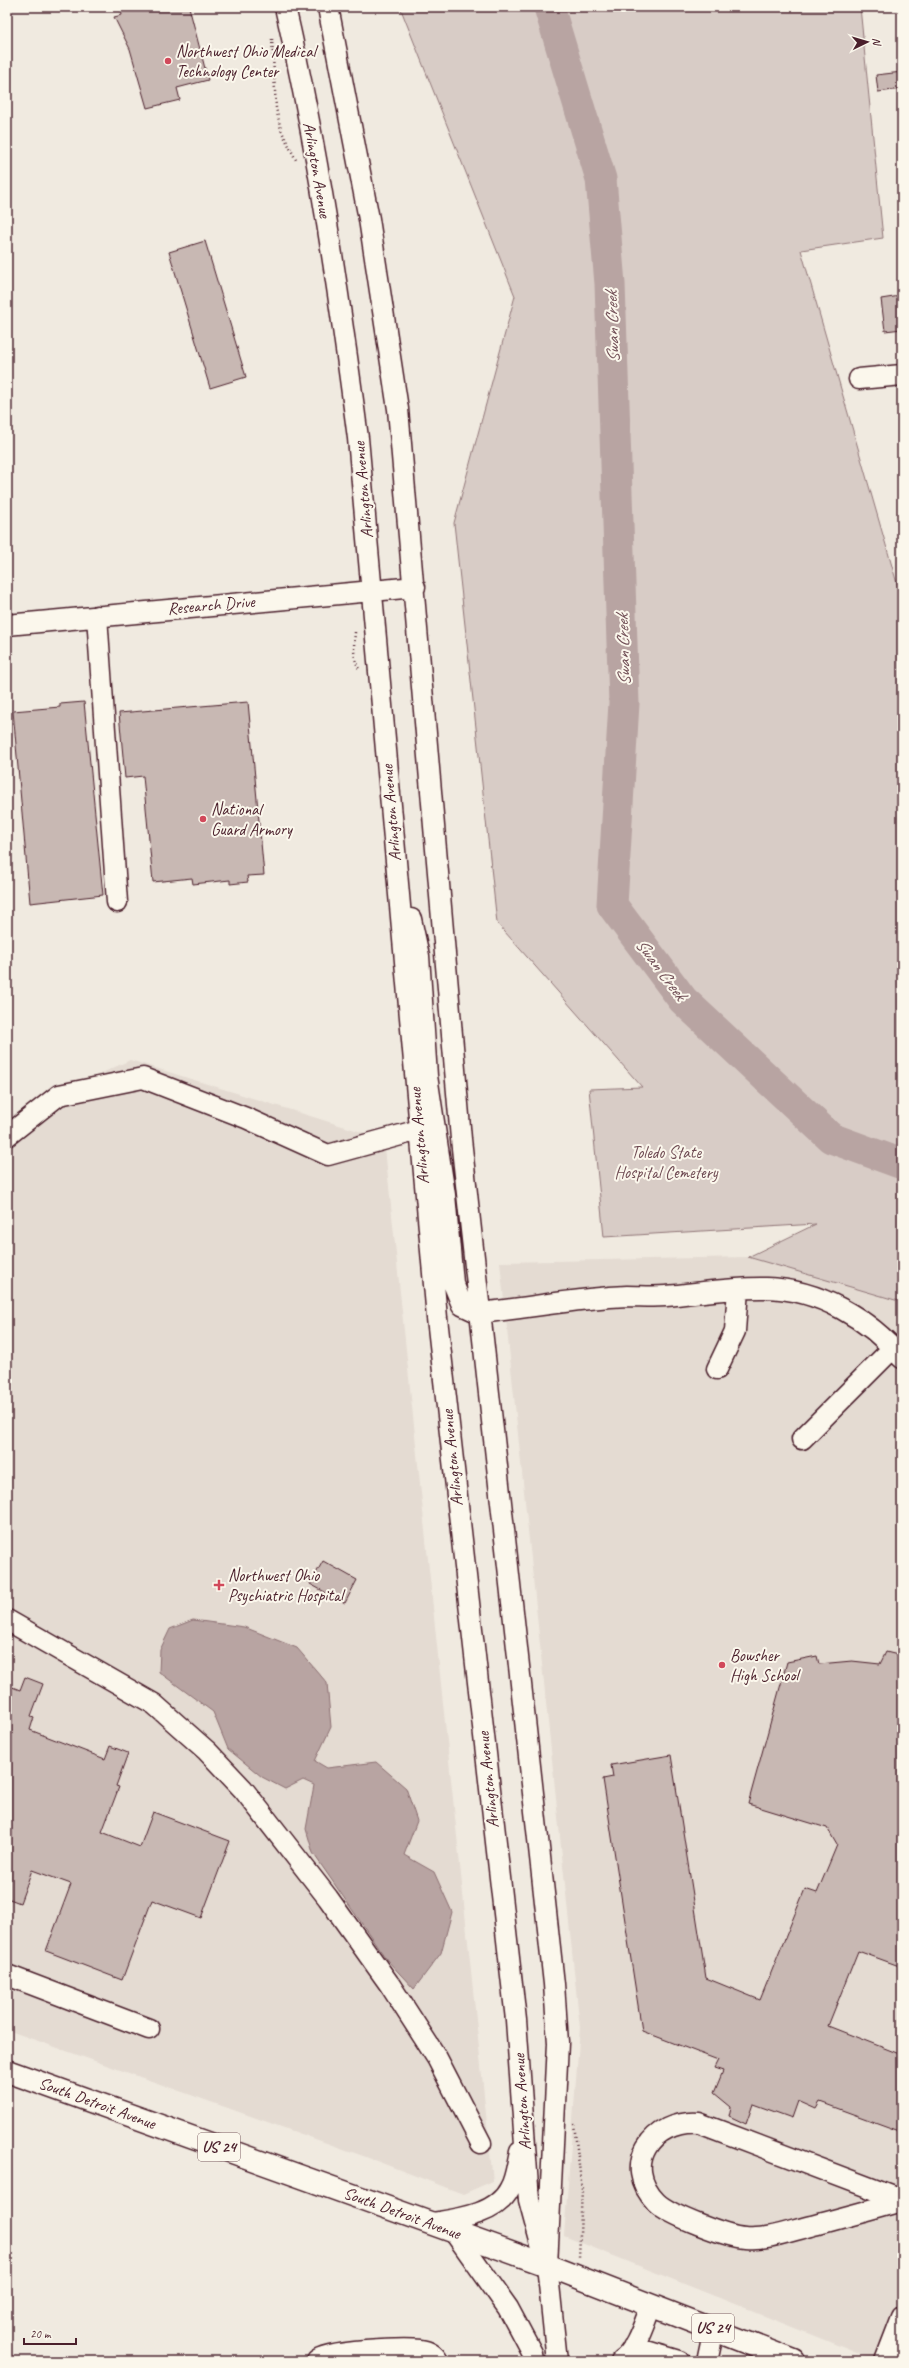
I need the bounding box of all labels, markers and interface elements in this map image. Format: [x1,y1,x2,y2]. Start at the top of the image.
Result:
north arrow [847,22,887,62]
text: N [870,37,884,47]
place label: Northwest Ohio Medical Technology Center [176,41,319,82]
marker: Northwest Ohio Medical Technology Center [163,56,173,66]
street label: Arlington Avenue [298,121,336,221]
water label: Swan Creek [600,288,624,363]
street label: Arlington Avenue [348,439,378,539]
street label: Research Drive [166,591,257,619]
water label: Swan Creek [611,611,635,686]
street label: Arlington Avenue [376,762,406,862]
place label: National Guard Armory [211,799,293,840]
marker: National Guard Armory [198,814,208,824]
water label: Swan Creek [631,934,693,1007]
street label: Arlington Avenue [404,1085,434,1185]
park label: Toledo State Hospital Cemetery [614,1142,719,1183]
street label: Arlington Avenue [436,1407,467,1507]
place label: Northwest Ohio Psychiatric Hospital [228,1565,346,1606]
marker: Northwest Ohio Psychiatric Hospital [213,1579,225,1591]
place label: Bowsher High School [730,1645,801,1686]
marker: Bowsher High School [717,1660,727,1670]
street label: Arlington Avenue [472,1729,503,1829]
street label: Arlington Avenue [508,2052,536,2151]
street label: South Detroit Avenue [36,2072,160,2134]
road number: US 24 [198,2133,240,2161]
street label: South Detroit Avenue [341,2182,465,2244]
road number: US 24 [692,2314,734,2342]
scale bar [24,2320,76,2346]
text: 20 m [30,2326,52,2342]

